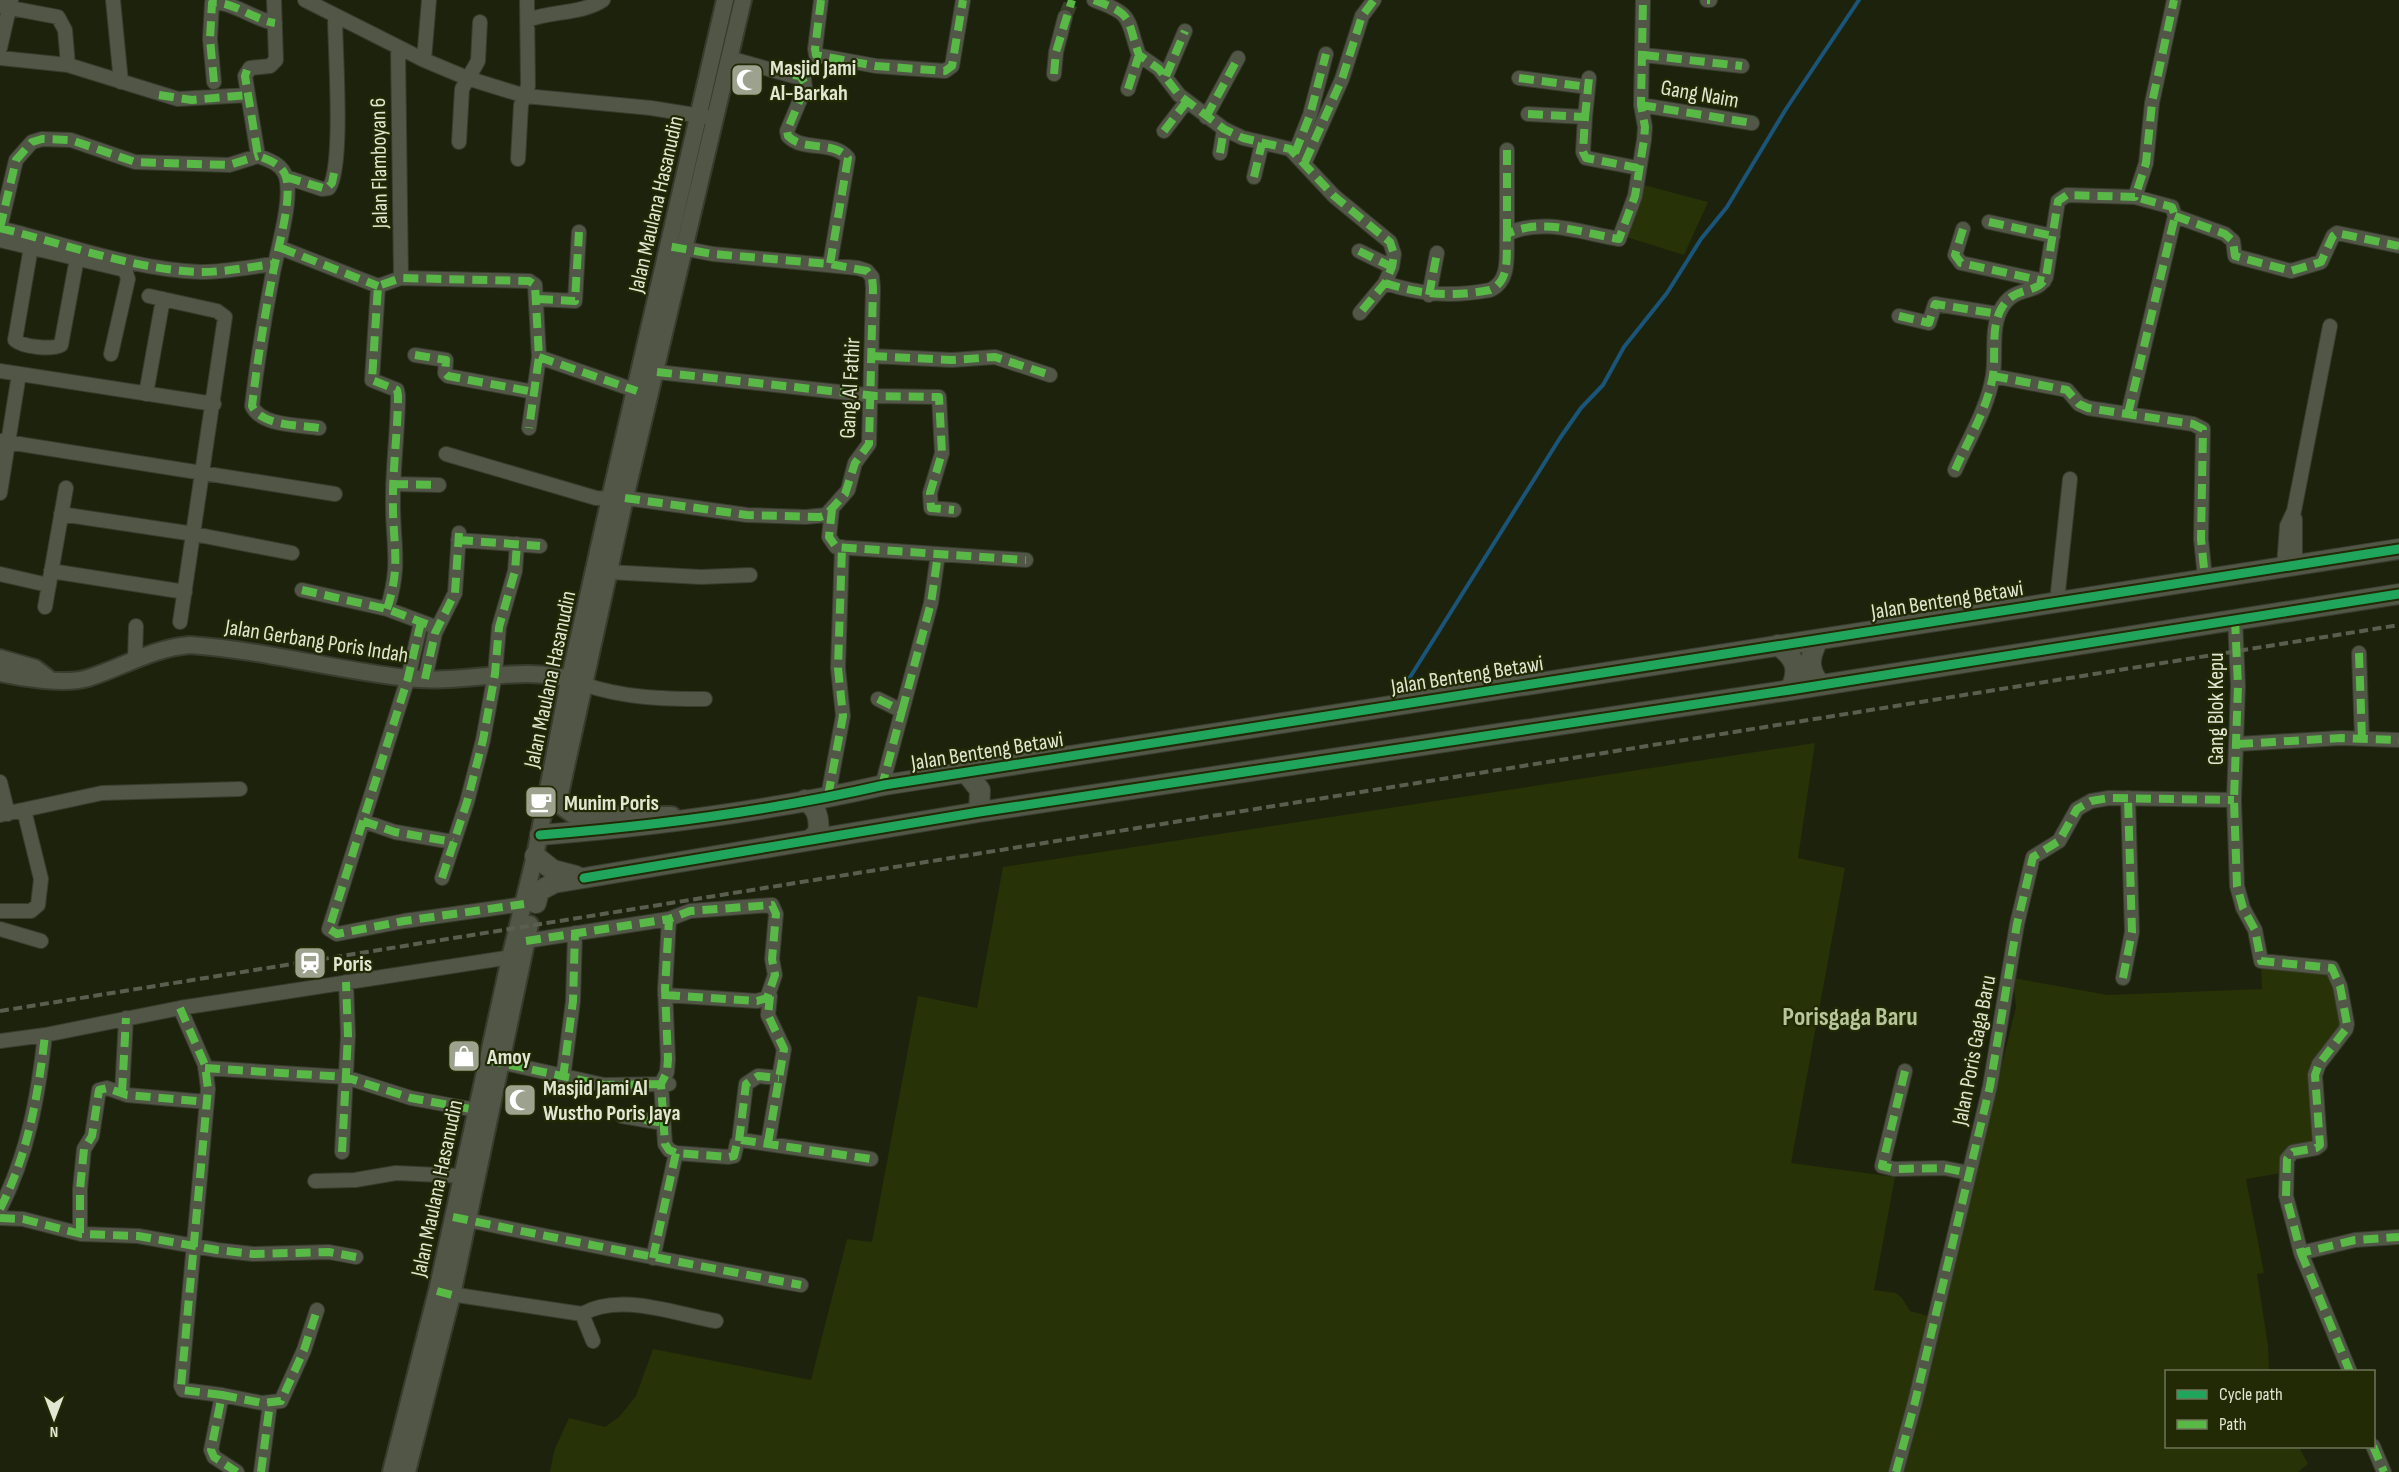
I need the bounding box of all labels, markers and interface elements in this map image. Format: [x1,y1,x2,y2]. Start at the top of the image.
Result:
place label: Masjid Jami Al-Barkah [769,55,856,107]
mosque icon: Masjid Jami Al-Barkah [729,62,765,98]
street label: Gang Naim [1659,74,1741,115]
street label: Jalan Flamboyan 6 [365,97,394,230]
street label: Jalan Maulana Hasanudin [623,113,690,296]
street label: Gang Al Fathir [834,337,867,439]
street label: Jalan Benteng Betawi [1868,575,2025,626]
street label: Jalan Maulana Hasanudin [518,588,582,771]
street label: Jalan Gerbang Poris Indah [222,614,410,669]
street label: Jalan Benteng Betawi [1388,650,1545,701]
street label: Gang Blok Kepu [2203,653,2230,765]
street label: Jalan Benteng Betawi [908,726,1065,777]
cafe icon: Munim Poris [523,784,559,820]
place label: Munim Poris [564,790,659,817]
station icon: Poris [292,945,328,981]
place label: Poris [333,951,372,978]
street label: Jalan Poris Gaga Baru [1946,973,2002,1129]
district label: Porisgaga Baru [1782,1002,1918,1033]
shop icon: Amoy [446,1038,482,1074]
place label: Amoy [486,1044,531,1071]
place label: Masjid Jami Al Wustho Poris Jaya [543,1075,680,1127]
mosque icon: Masjid Jami Al Wustho Poris Jaya [502,1082,538,1118]
street label: Jalan Maulana Hasanudin [405,1097,469,1280]
legend [2165,1370,2375,1448]
text: Cycle path [2219,1384,2283,1405]
north arrow [24,1388,84,1448]
text: Path [2219,1414,2247,1435]
text: N [50,1422,58,1441]

